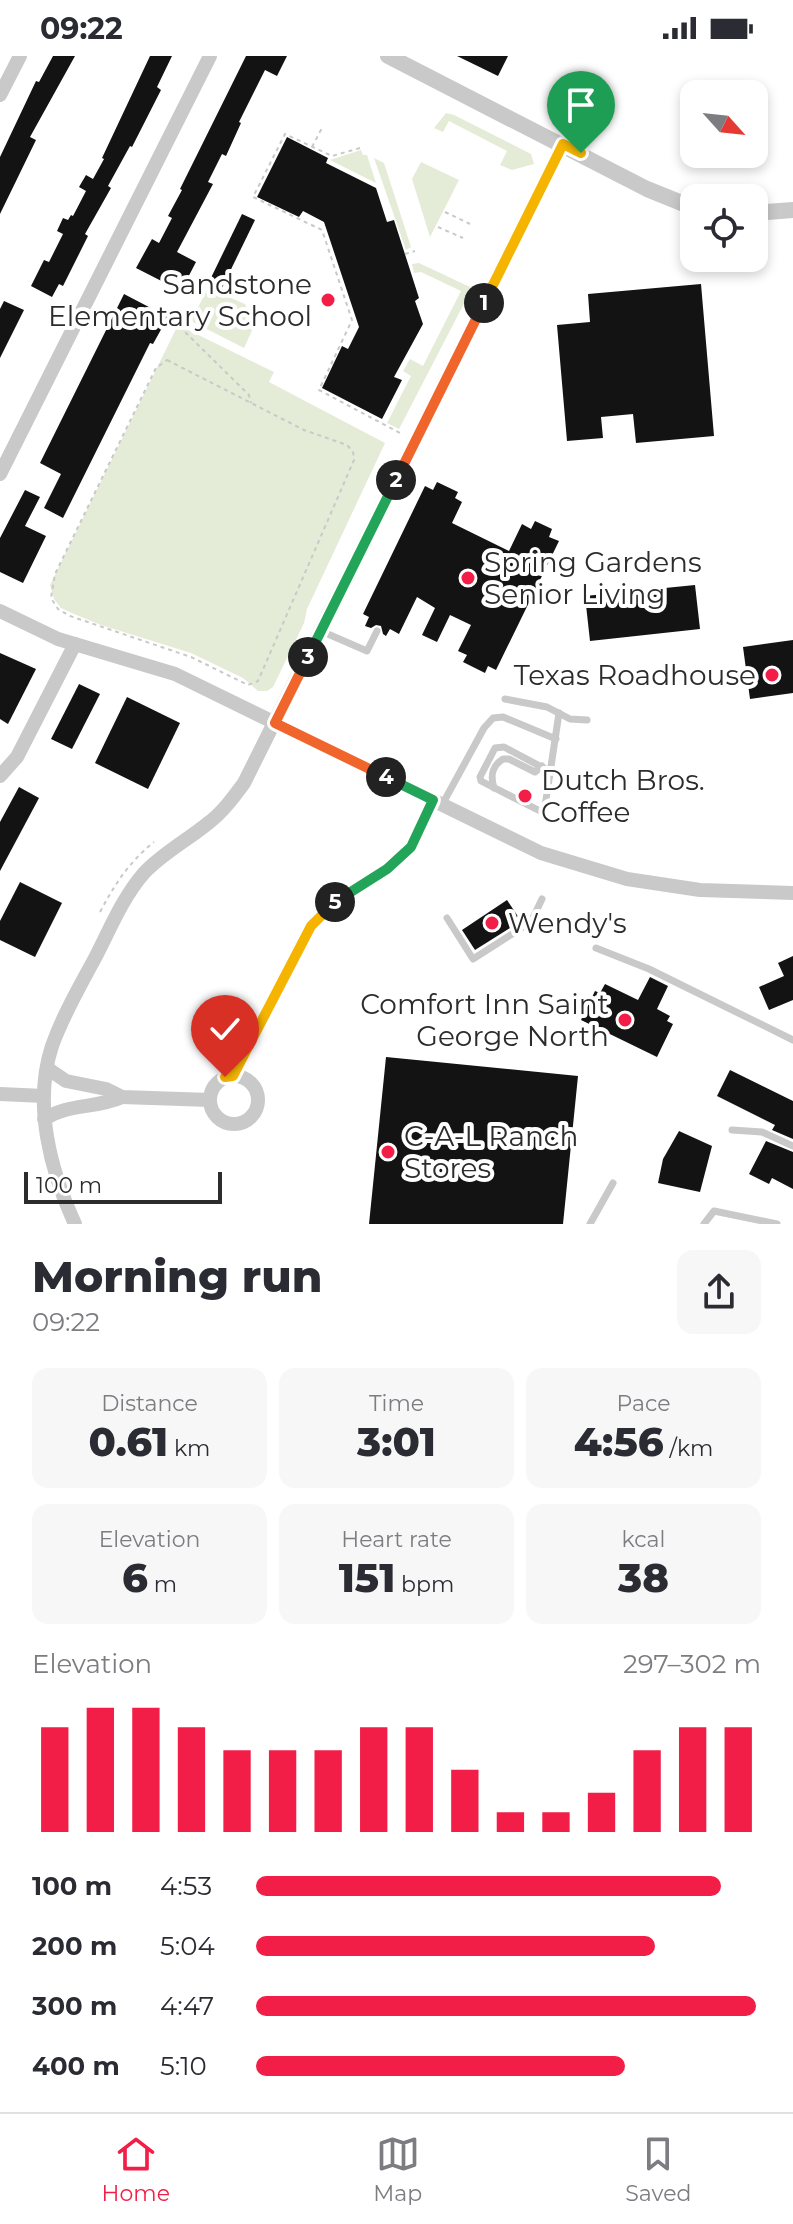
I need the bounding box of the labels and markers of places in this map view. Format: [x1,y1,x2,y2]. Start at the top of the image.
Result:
pin [547,71,615,153]
place label: Sandstone Elementary School [48,267,312,333]
pin: 1 [464,283,504,323]
marker: Sandstone Elementary School [319,291,337,309]
pin: 2 [376,460,416,500]
place label: Spring Gardens Senior Living [484,545,702,611]
marker: Spring Gardens Senior Living [459,569,477,587]
pin: 3 [288,637,328,677]
place label: Texas Roadhouse [514,658,756,692]
marker: Texas Roadhouse [763,666,781,684]
pin: 4 [366,757,406,797]
place label: Dutch Bros. Coffee [541,763,705,829]
marker: Dutch Bros. Coffee [516,787,534,805]
pin: 5 [315,882,355,922]
place label: Wendy's [508,906,627,940]
marker: Wendy's [483,914,501,932]
place label: Comfort Inn Saint George North [360,987,609,1053]
pin [191,995,259,1077]
marker: Comfort Inn Saint George North [616,1011,634,1029]
place label: C-A-L Ranch Stores [404,1119,578,1185]
marker: C-A-L Ranch Stores [379,1143,397,1161]

